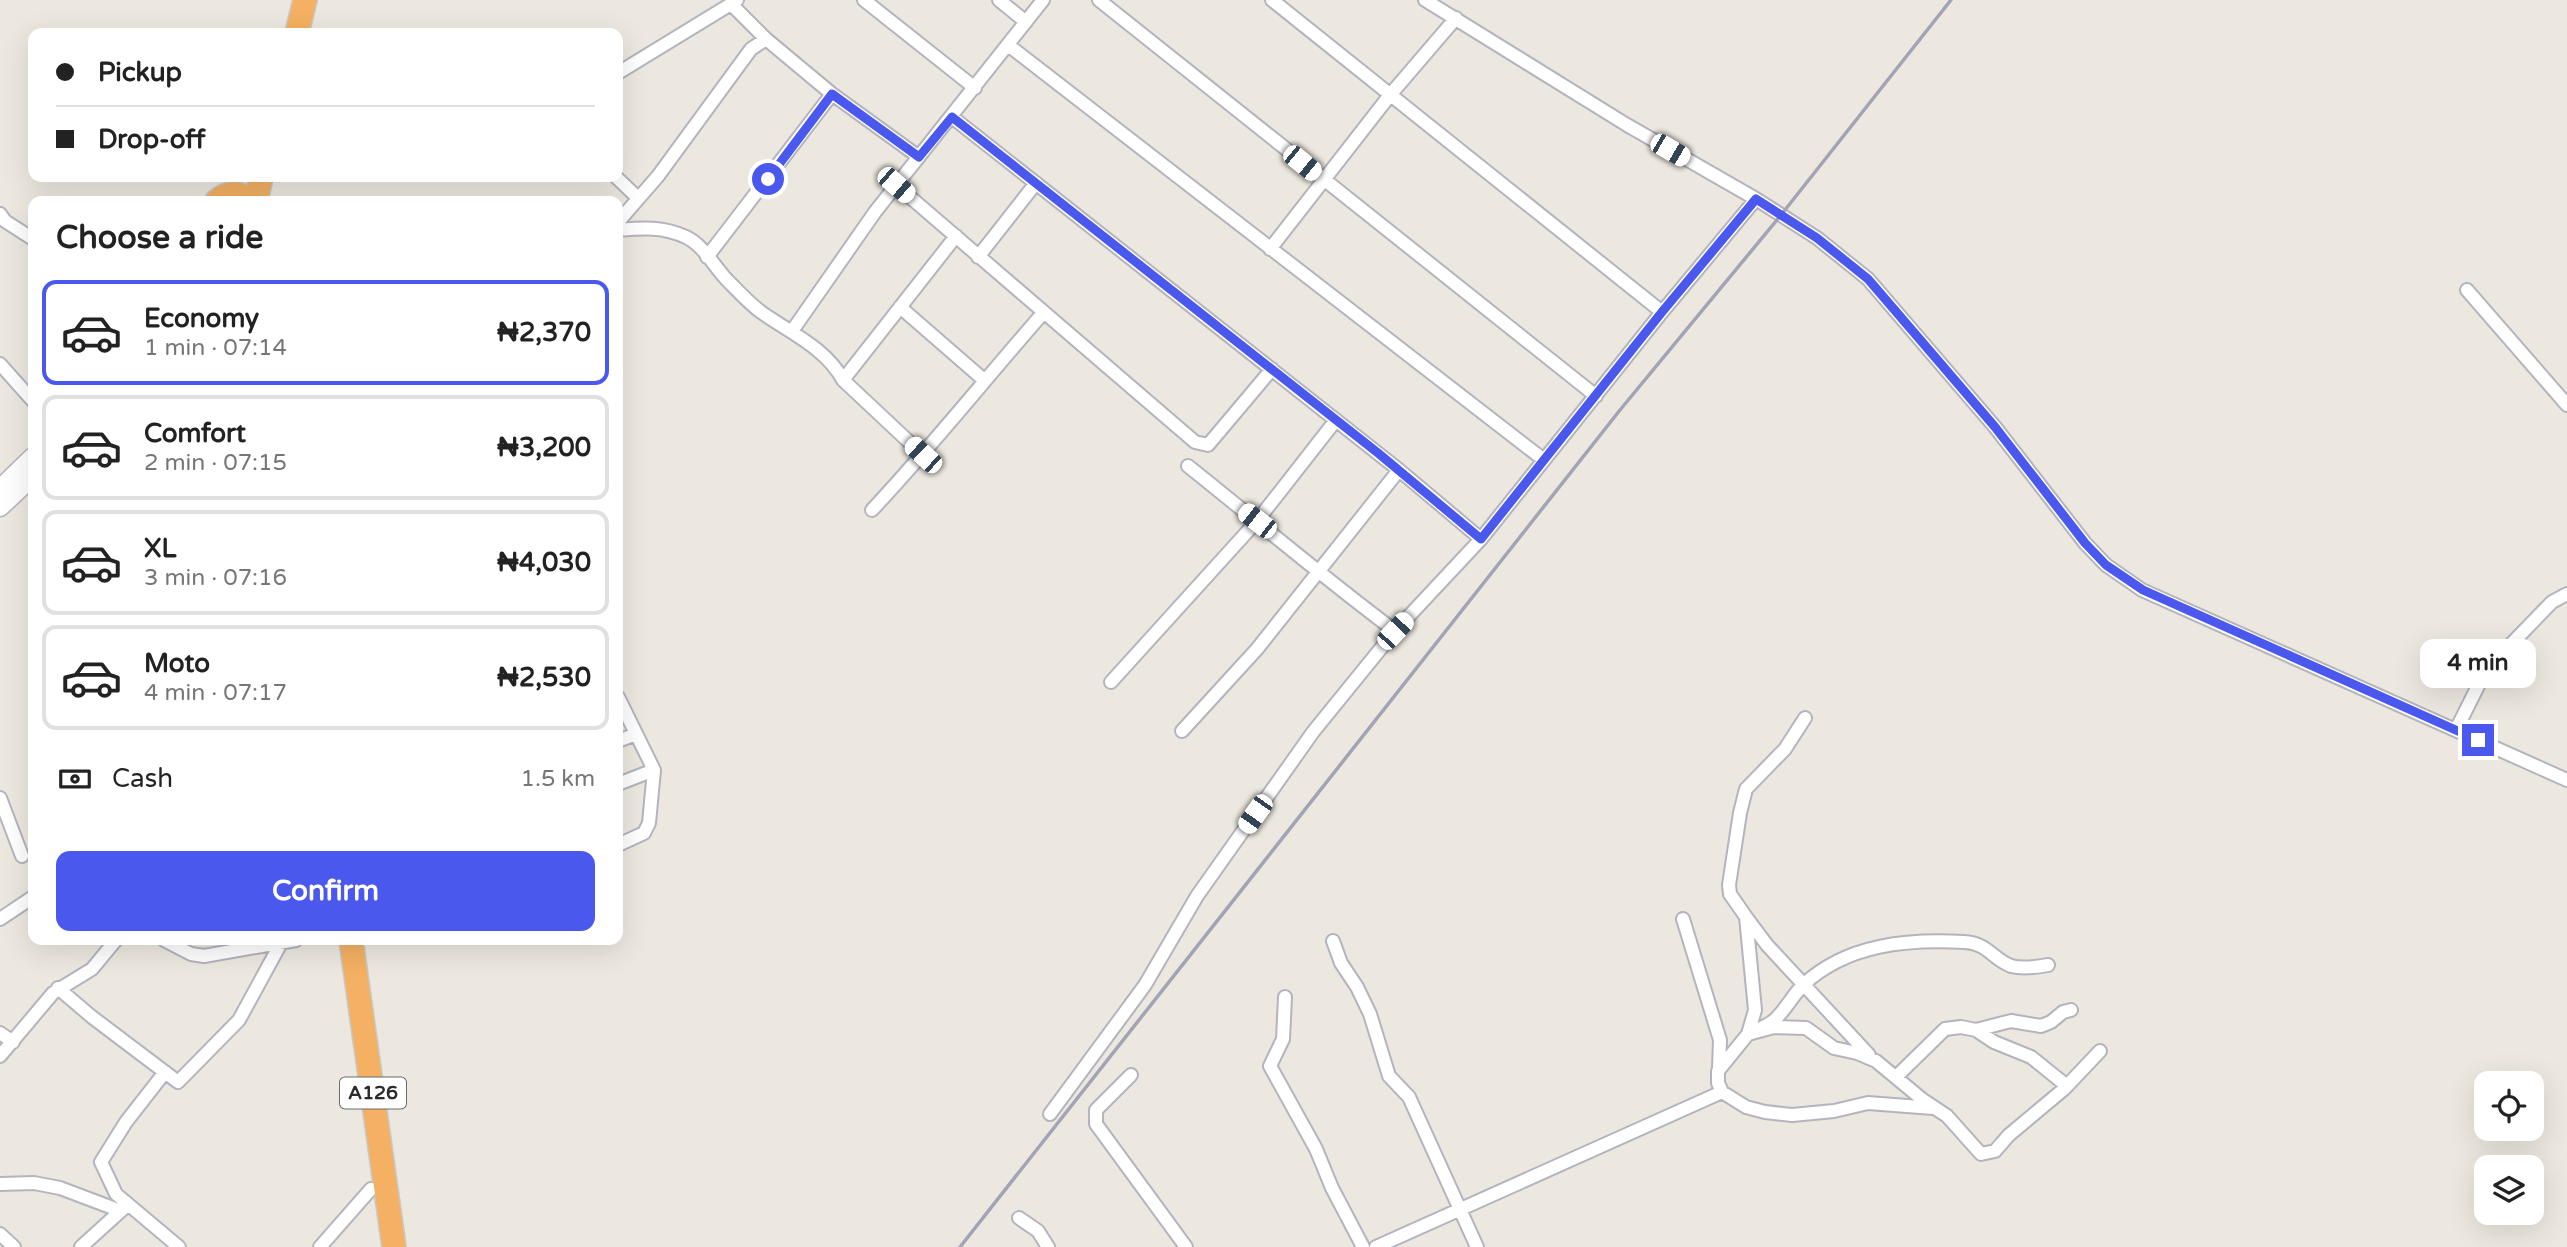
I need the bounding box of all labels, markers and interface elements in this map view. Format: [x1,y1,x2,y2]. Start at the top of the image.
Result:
text: Pickup [98,57,182,88]
text: Drop-off [98,124,205,155]
car [1647,130,1694,170]
car [1280,142,1325,184]
route start [752,163,784,195]
car [874,163,919,207]
text: Choose a ride [56,219,263,257]
icon: car [60,301,123,364]
text: Economy [144,303,259,334]
text: ₦2,370 [497,317,591,348]
text: 1 min · 07:14 [144,334,287,362]
icon: car [60,416,123,479]
text: Comfort [144,418,246,449]
text: ₦3,200 [497,432,591,463]
car [901,433,946,477]
text: 2 min · 07:15 [144,449,287,477]
car [1234,500,1281,542]
icon: car [60,531,123,594]
text: XL [144,533,176,564]
text: ₦4,030 [497,547,591,578]
text: 3 min · 07:16 [144,564,287,592]
car [1373,608,1418,654]
callout: 4 min [2420,638,2536,688]
icon: car [60,646,123,709]
text: Moto [144,648,210,679]
text: 4 min [2447,649,2509,677]
text: ₦2,530 [497,662,591,693]
text: 4 min · 07:17 [144,679,287,707]
route end [2462,724,2494,756]
icon: cash [56,760,94,798]
text: Cash [112,763,173,794]
text: 1.5 km [521,765,595,793]
car [1235,791,1276,837]
button: Confirm [56,851,595,931]
map controls [2474,1071,2544,1225]
button: locate [2474,1071,2544,1141]
road number: A126 [340,1078,406,1108]
button: layers [2474,1155,2544,1225]

